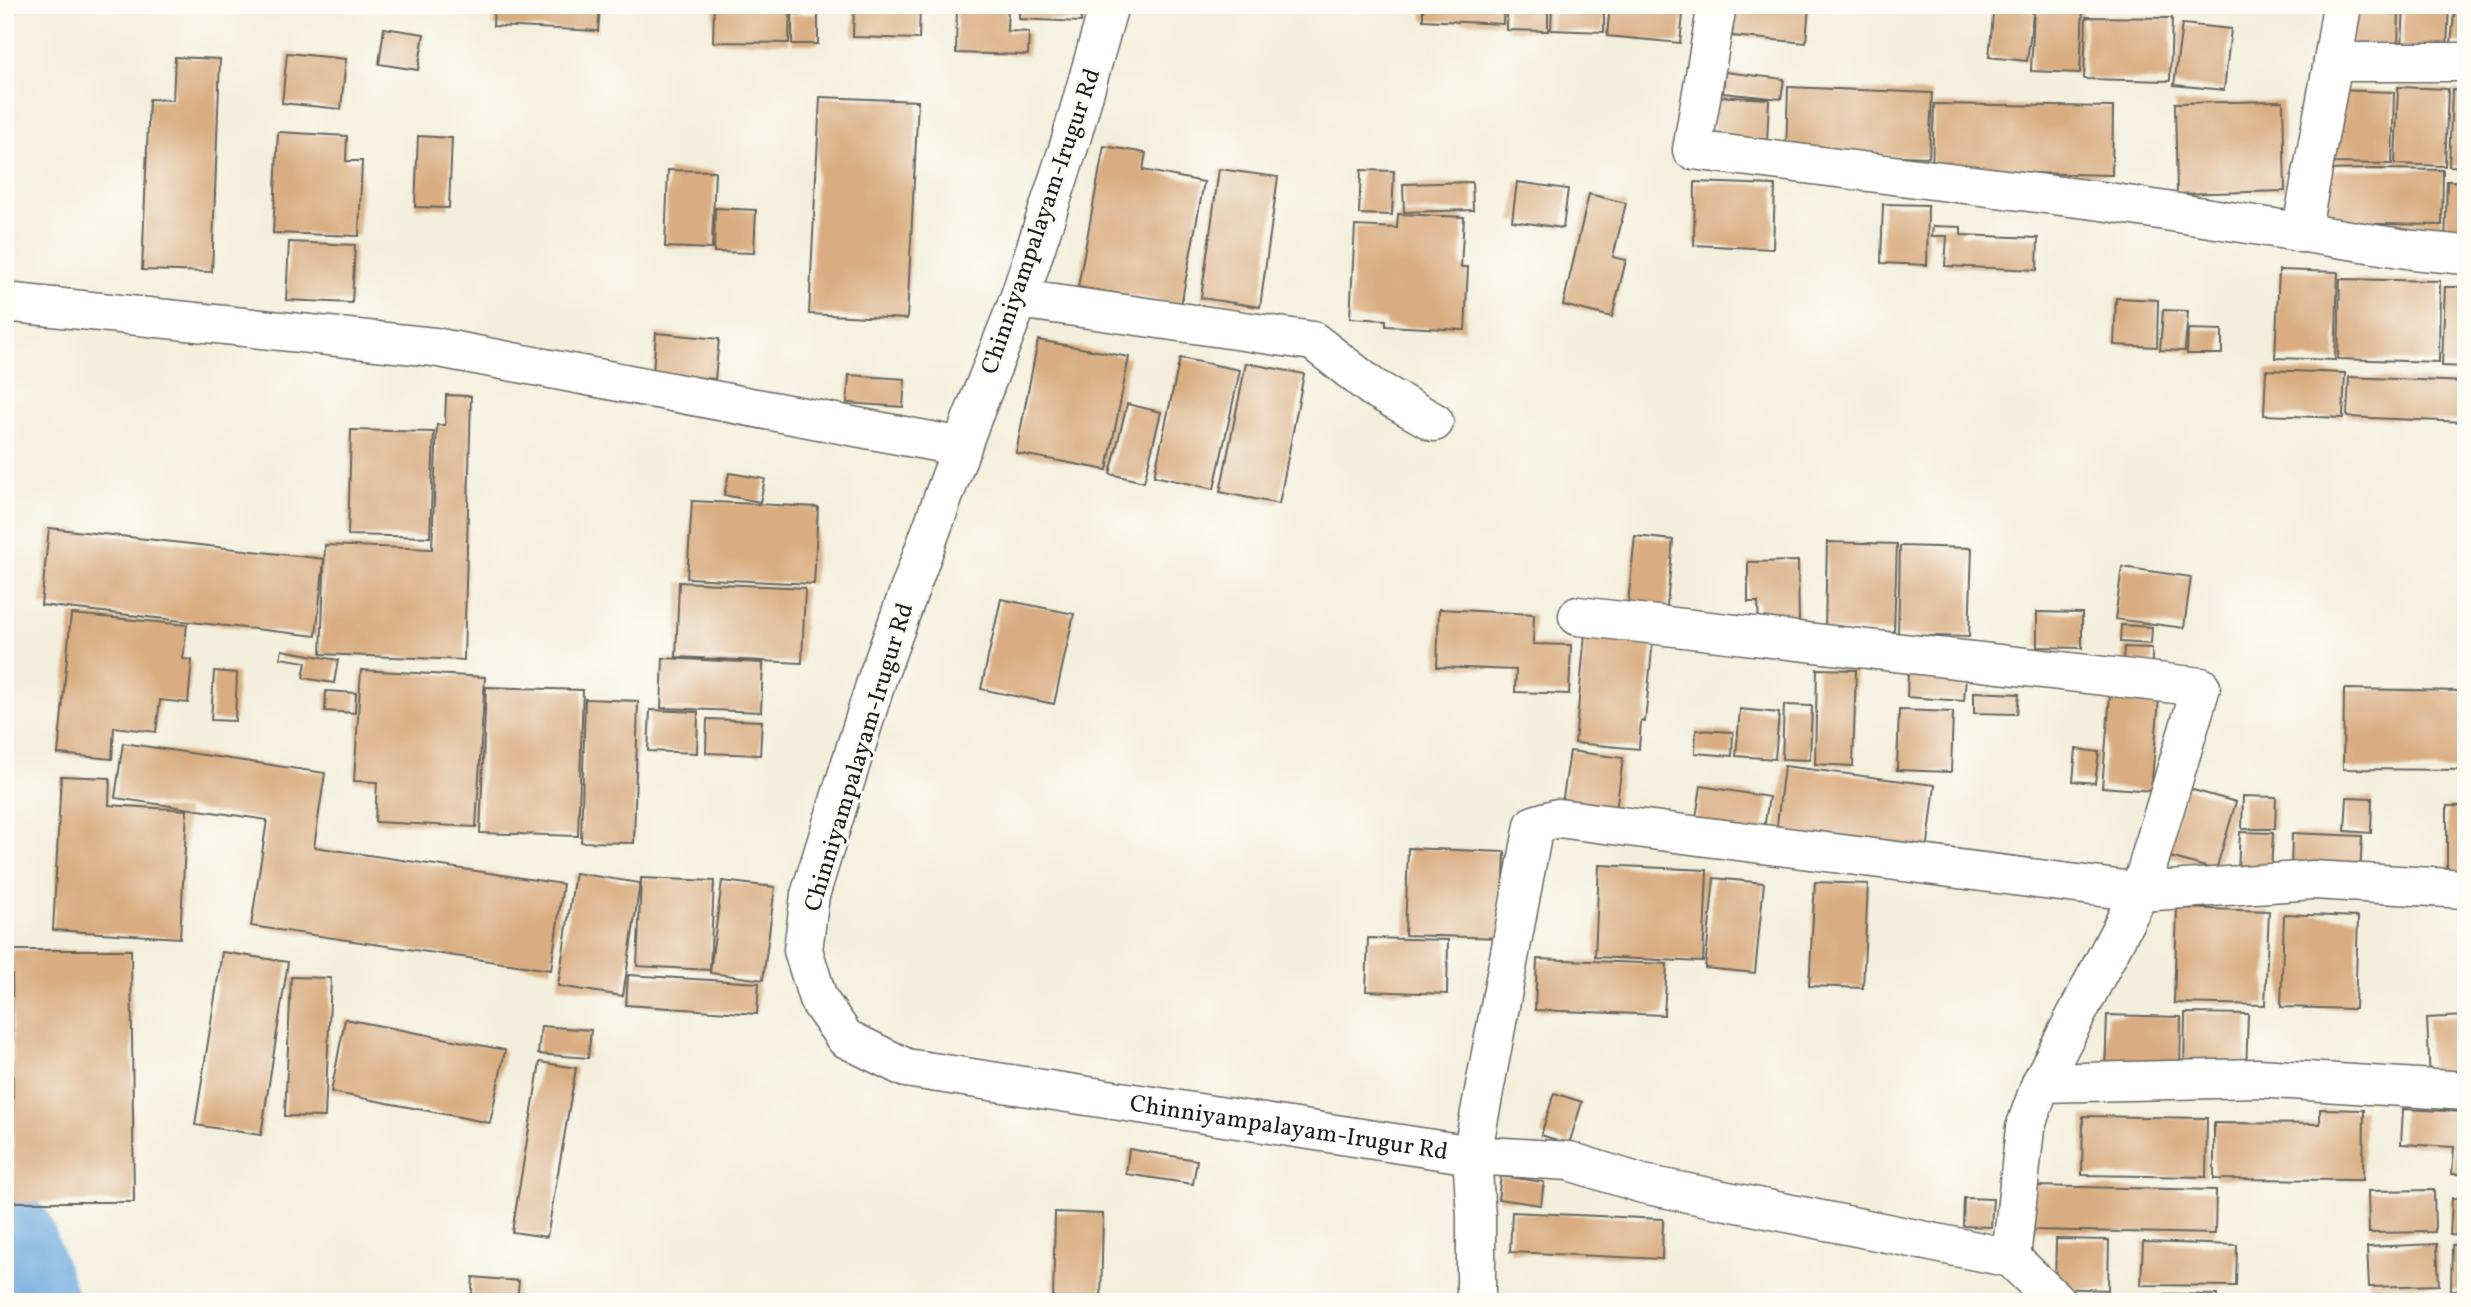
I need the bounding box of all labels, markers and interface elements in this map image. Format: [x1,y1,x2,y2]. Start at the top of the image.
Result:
street label: Chinniyampalayam-Irugur Rd [974,64,1110,379]
street label: Chinniyampalayam-Irugur Rd [797,599,923,916]
street label: Chinniyampalayam-Irugur Rd [1127,1088,1450,1170]

